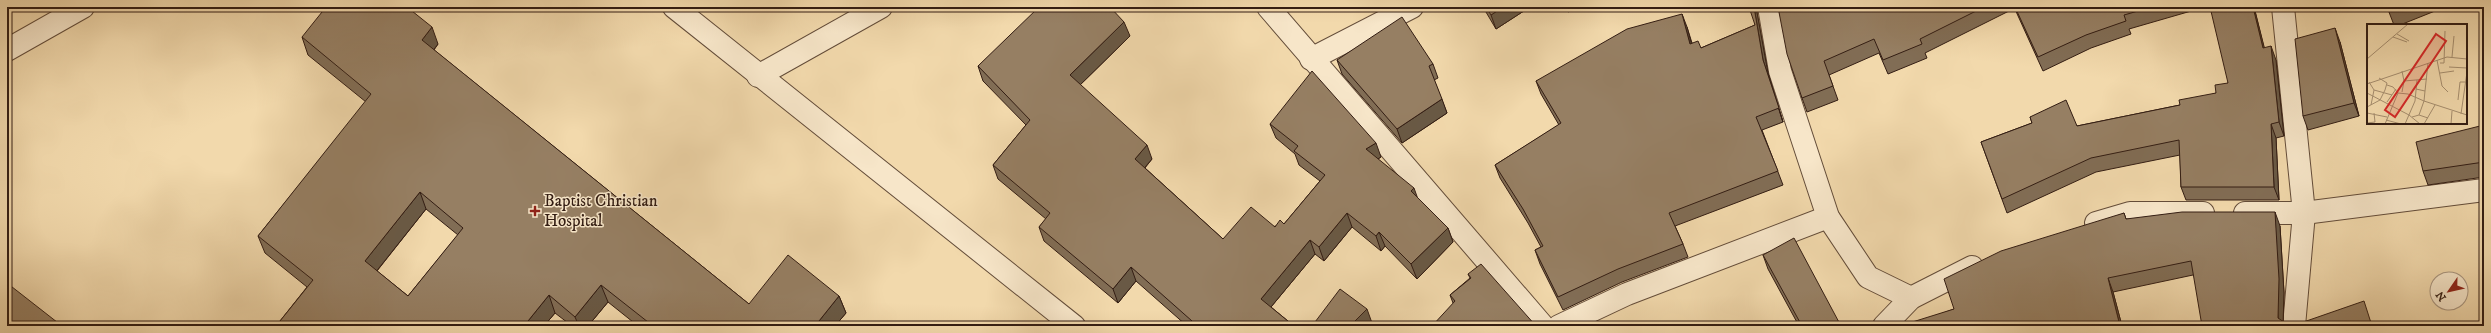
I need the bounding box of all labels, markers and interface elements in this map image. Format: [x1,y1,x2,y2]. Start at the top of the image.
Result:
inset map [2367,24,2467,124]
place label: Baptist Christian Hospital [544,190,658,232]
marker: Baptist Christian Hospital [529,205,541,217]
north arrow [2429,271,2469,311]
text: N [2433,288,2450,304]

